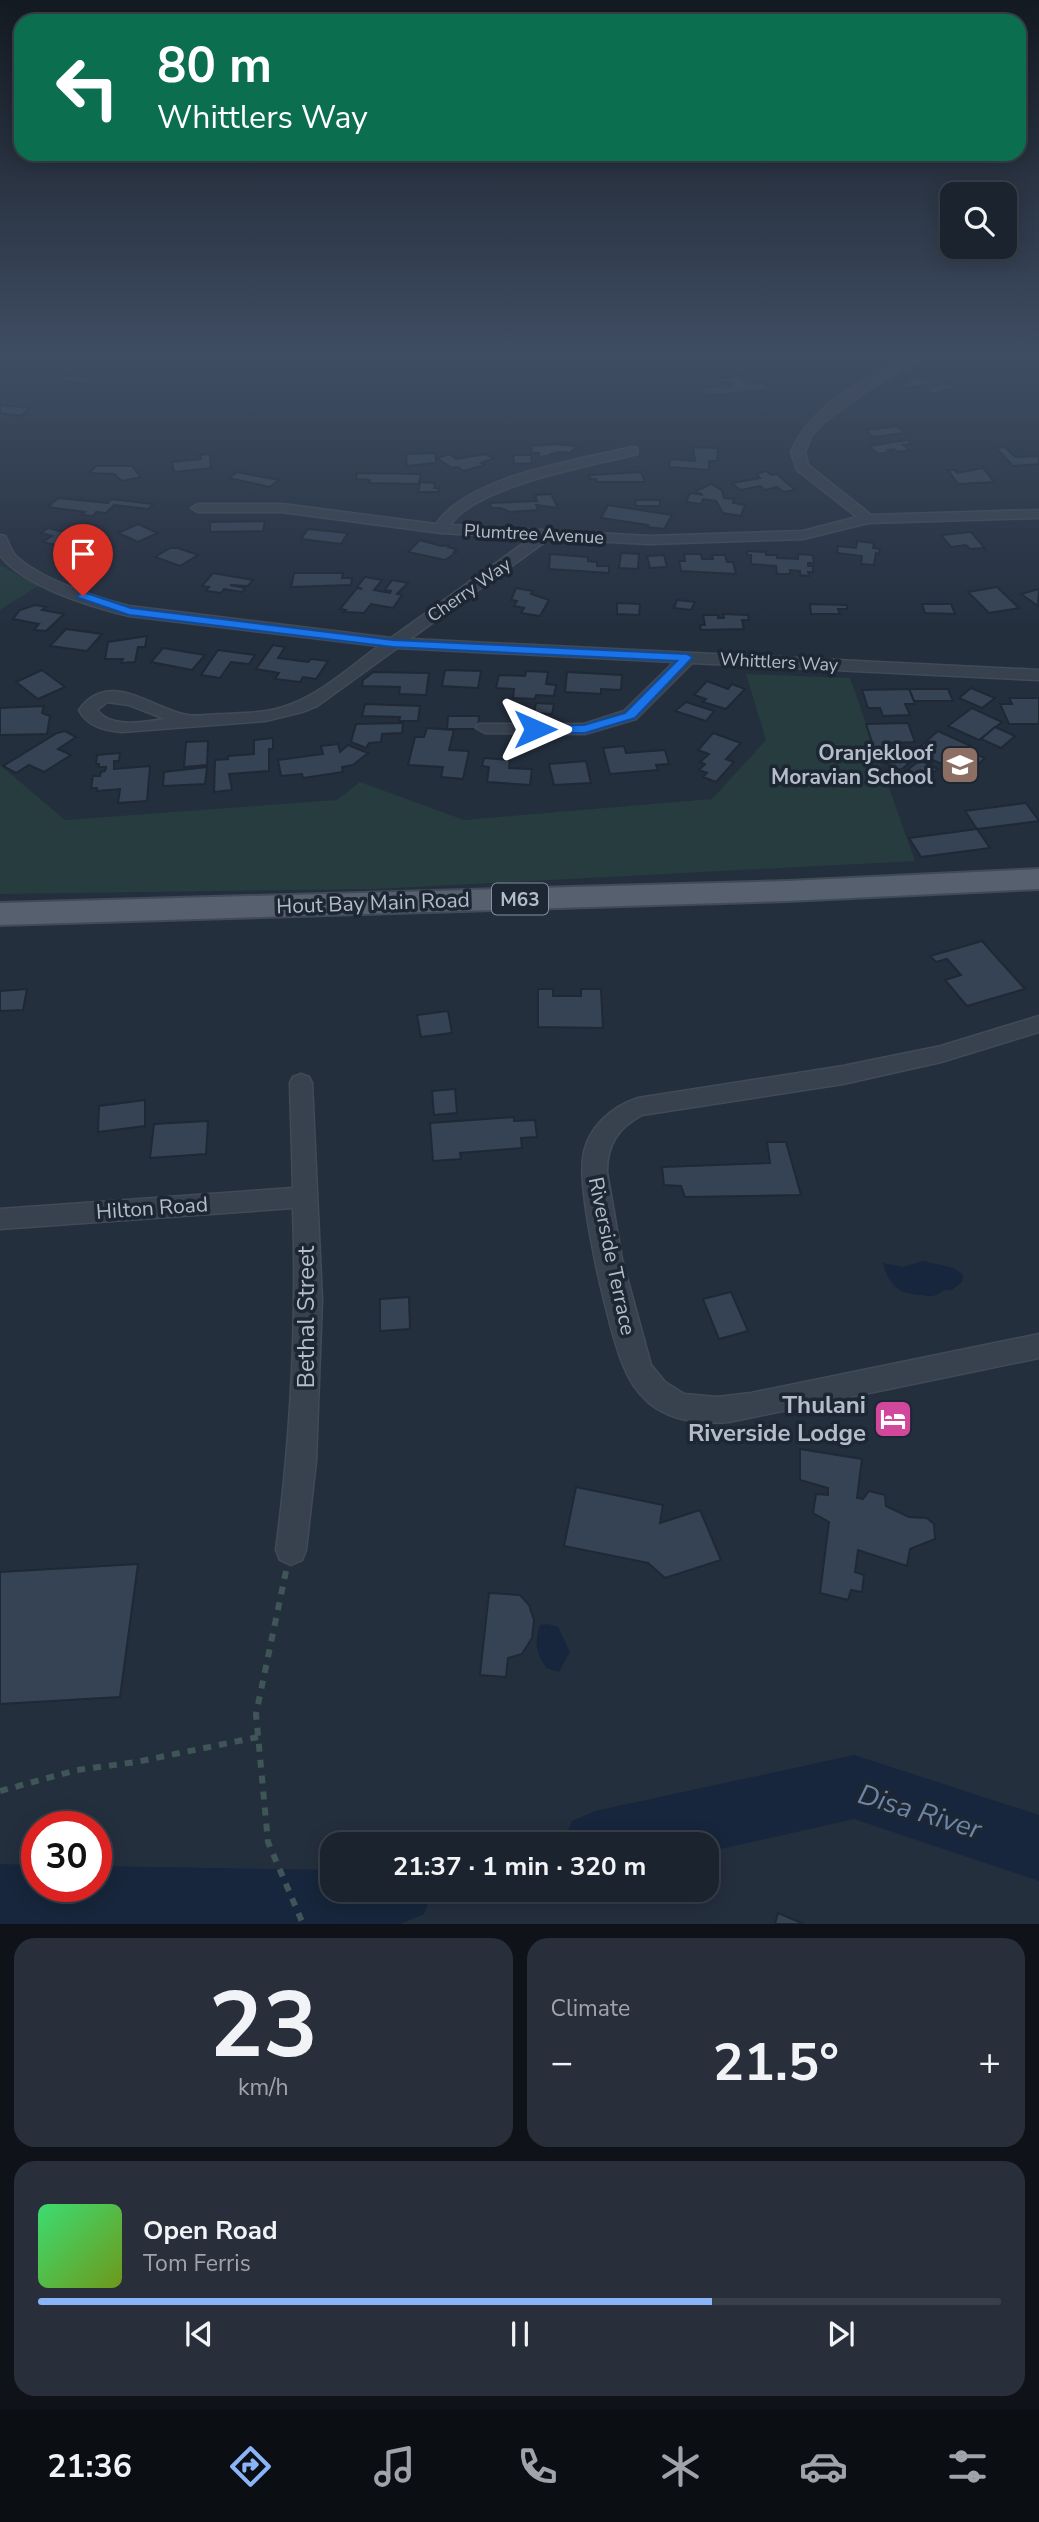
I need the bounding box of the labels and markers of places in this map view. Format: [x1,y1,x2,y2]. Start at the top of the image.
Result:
pin [53,524,113,596]
place label: Oranjekloof Moravian School [771,739,933,791]
school or university icon: Oranjekloof Moravian School [939,744,981,786]
place label: Thulani Riverside Lodge [688,1389,866,1449]
hotel icon: Thulani Riverside Lodge [872,1398,914,1440]

